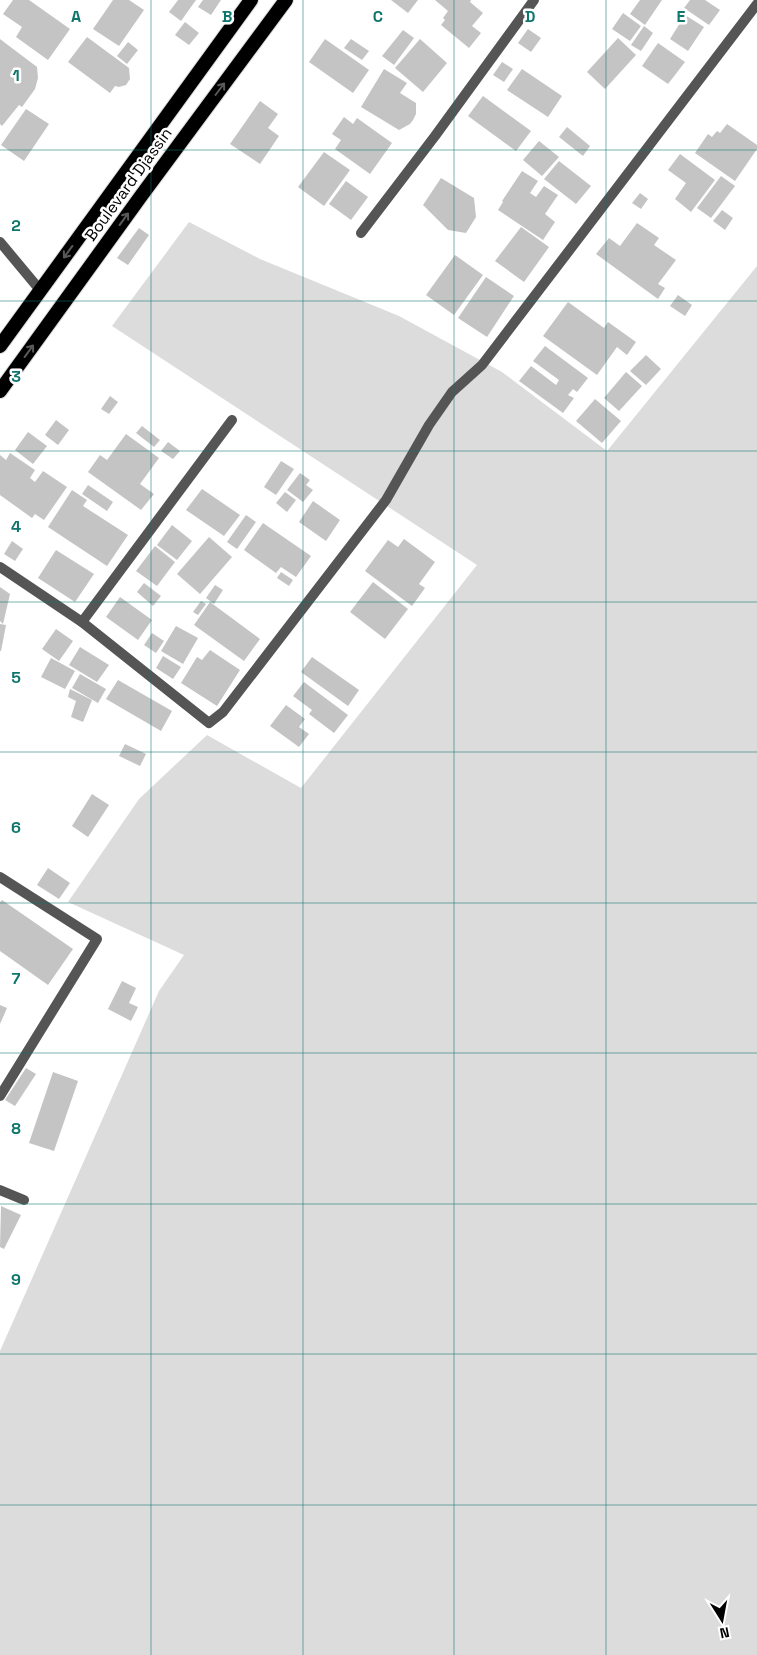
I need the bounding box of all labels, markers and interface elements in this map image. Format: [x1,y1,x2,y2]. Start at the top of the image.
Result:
text: A [71,6,81,27]
text: B [222,6,232,27]
text: C [373,6,383,27]
text: D [525,6,535,27]
text: E [677,6,686,27]
text: 1 [12,65,20,86]
one-way arrow [215,82,225,96]
street label: Boulevard Djassin [80,123,177,245]
one-way arrow [119,212,129,226]
text: 2 [11,215,21,236]
one-way arrow [62,245,73,258]
one-way arrow [23,345,34,358]
text: 3 [11,366,21,387]
text: 4 [11,516,21,537]
text: 5 [11,667,21,688]
text: 6 [11,817,21,838]
text: 7 [12,968,21,989]
text: 8 [11,1118,21,1139]
text: 9 [11,1269,21,1290]
north arrow [697,1595,747,1645]
text: N [718,1623,731,1642]

